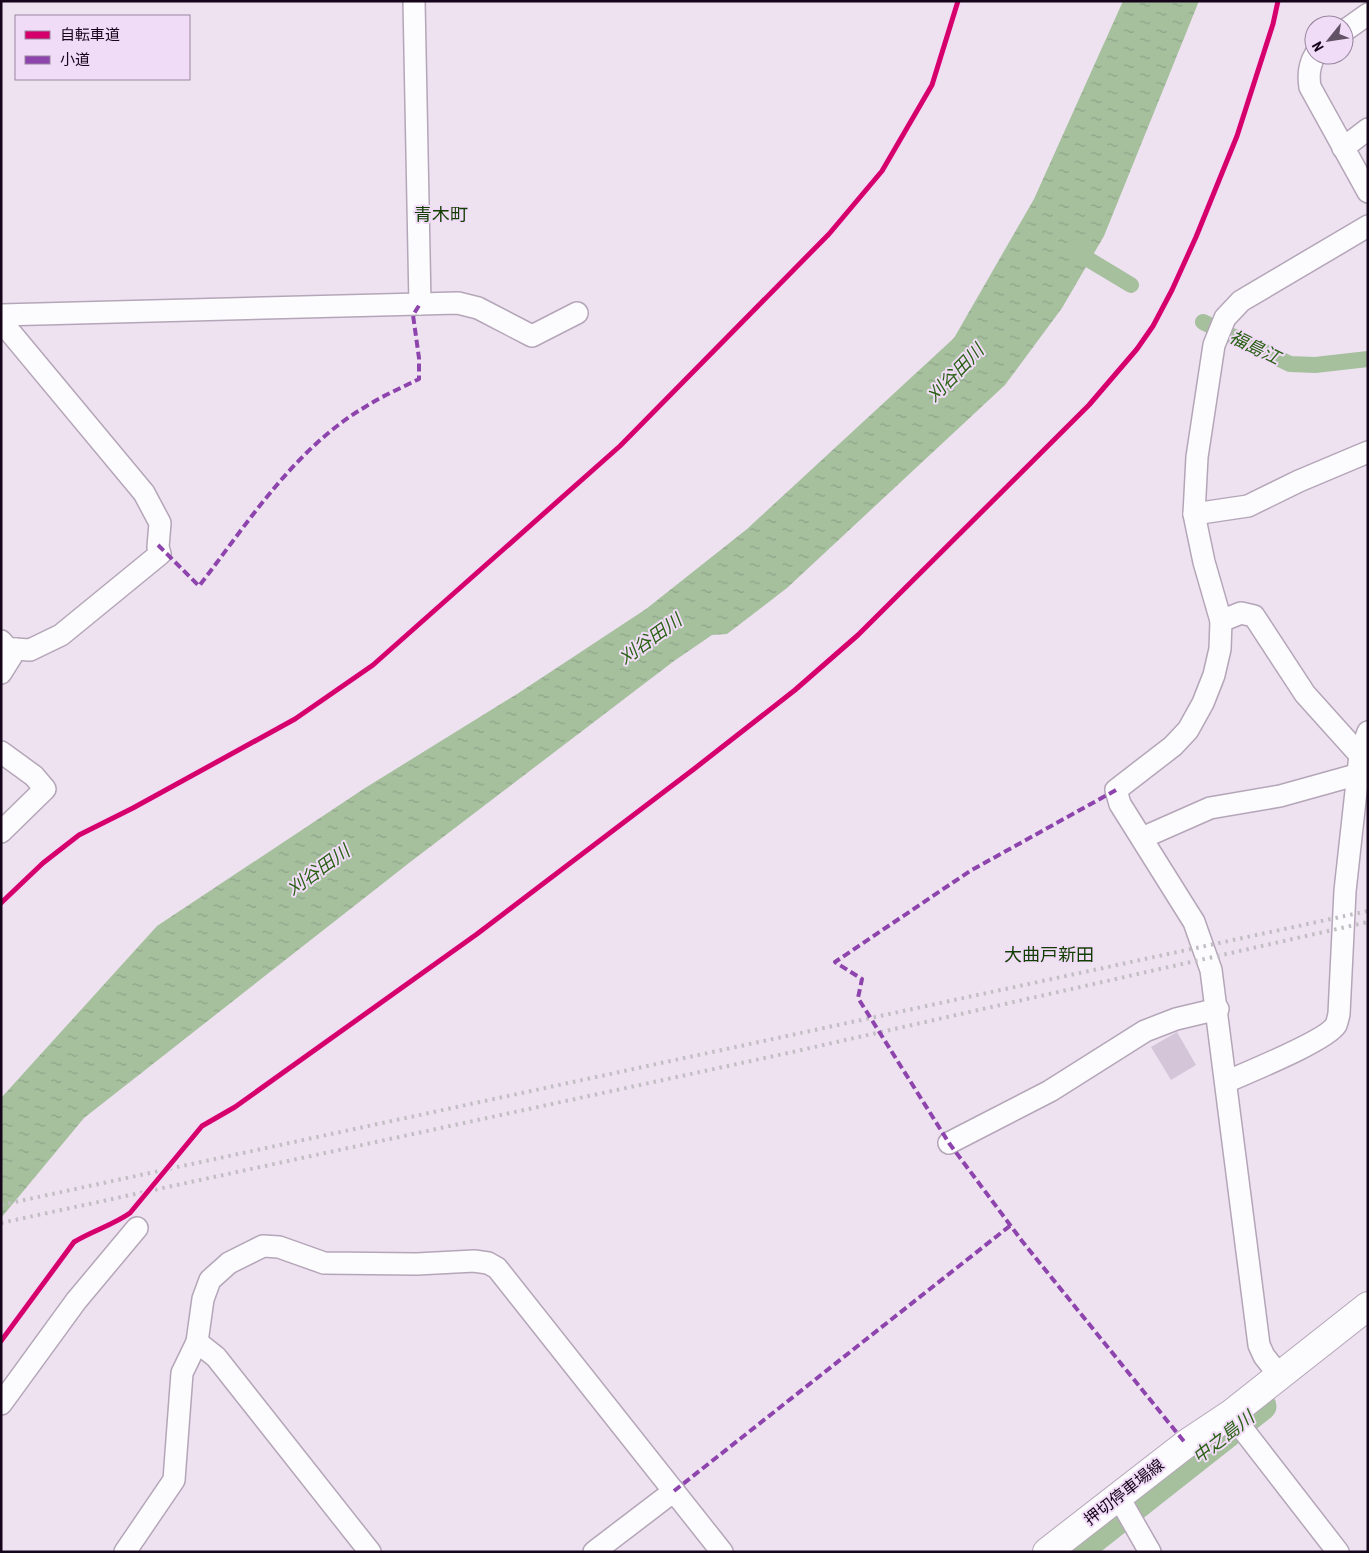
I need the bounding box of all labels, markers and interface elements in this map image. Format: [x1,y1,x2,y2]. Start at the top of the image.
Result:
legend [15,15,190,80]
north arrow [1304,15,1354,65]
text: 自転車道 [60,26,120,44]
text: N [1309,39,1327,54]
text: 小道 [60,51,90,69]
district label: 青木町 [414,204,468,225]
water label: 福島江 [1226,326,1286,369]
water label: 刈谷田川 [922,338,989,406]
water label: 刈谷田川 [615,608,687,669]
water label: 刈谷田川 [283,839,355,900]
district label: 大曲戸新田 [1004,944,1094,965]
water label: 中之島川 [1188,1405,1259,1467]
street label: 押切停車場線 [1080,1455,1168,1529]

